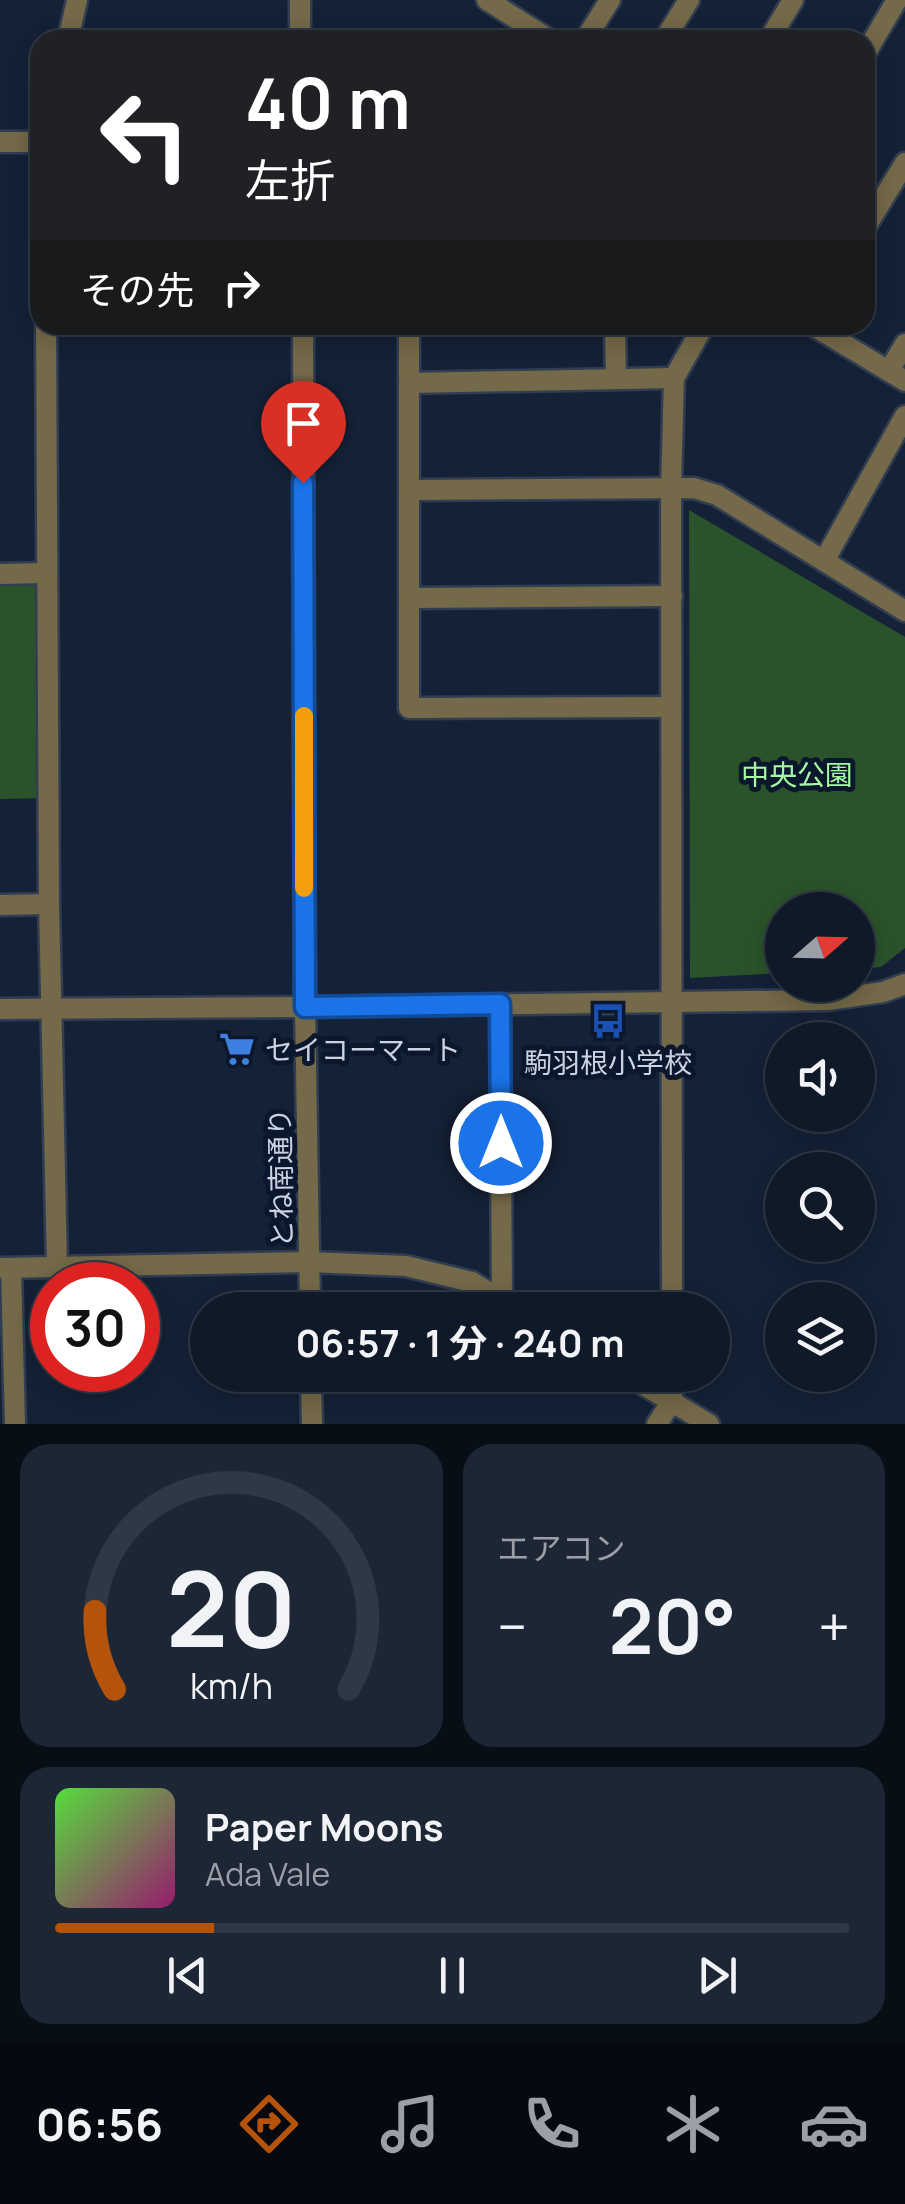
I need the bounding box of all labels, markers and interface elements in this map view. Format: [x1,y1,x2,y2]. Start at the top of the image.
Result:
text: 40 m [245,54,411,150]
icon: left [80,70,210,200]
text: 左折 [245,149,335,211]
icon: right [214,260,269,315]
text: その先 [80,263,194,315]
pin [261,381,346,484]
icon: arrive [276,396,331,451]
park label: 中央公園 [741,755,853,793]
north arrow [765,892,875,1002]
map controls [765,892,875,1392]
bus stop icon: 駒羽根小学校 [589,1002,627,1040]
button: sound [765,1022,875,1132]
supermarket icon: セイコーマート [218,1030,256,1068]
place label: セイコーマート [265,1030,461,1068]
place label: 駒羽根小学校 [524,1043,692,1081]
position arrow [449,1091,553,1195]
street label: とね南通り [260,1108,300,1248]
button: search [765,1152,875,1262]
speed limit sign: 30 [30,1262,160,1392]
button: layers [765,1282,875,1392]
text: 06:57 · 1 分 · 240 m [296,1316,624,1368]
text: エアコン [498,1526,626,1570]
text: 20 [166,1536,296,1678]
text: 20° [609,1574,737,1677]
text: − [498,1588,527,1664]
text: + [818,1588,850,1664]
text: km/h [190,1661,273,1710]
text: Paper Moons [205,1800,444,1852]
text: Ada Vale [205,1852,330,1896]
icon: previous [160,1948,215,2003]
icon: pause [425,1948,480,2003]
icon: next [690,1948,745,2003]
icon: directions [234,2089,304,2159]
icon: music [375,2089,445,2159]
icon: phone [517,2089,587,2159]
icon: climate [658,2089,728,2159]
icon: car [799,2089,869,2159]
text: 06:56 [36,2093,163,2155]

